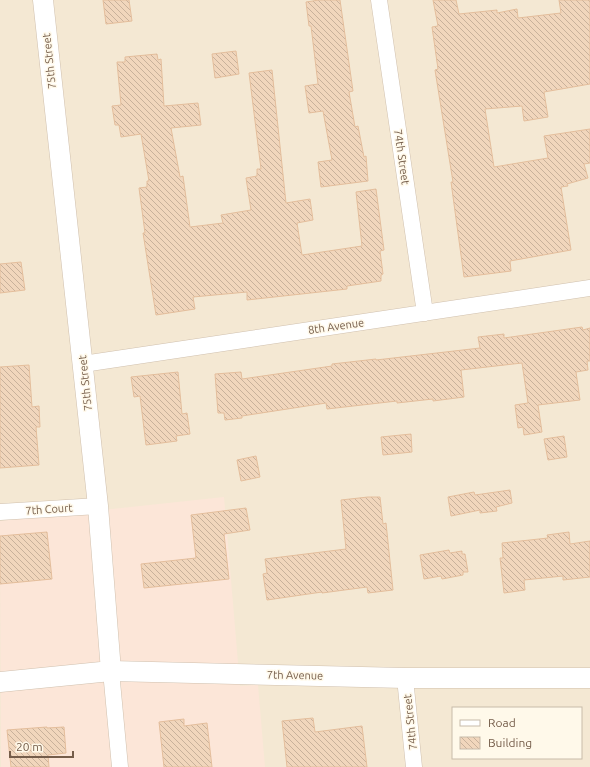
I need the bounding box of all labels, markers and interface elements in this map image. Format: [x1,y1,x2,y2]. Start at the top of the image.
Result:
street label: 75th Street [40,32,58,90]
street label: 74th Street [392,128,412,186]
street label: 8th Avenue [307,316,365,336]
street label: 75th Street [76,354,94,412]
street label: 7th Court [25,501,74,517]
street label: 7th Avenue [267,669,323,681]
street label: 74th Street [401,693,419,751]
legend [452,707,582,759]
text: Road [488,716,516,729]
scale bar [10,733,73,759]
text: Building [488,736,532,749]
text: 20 m [16,740,43,753]

